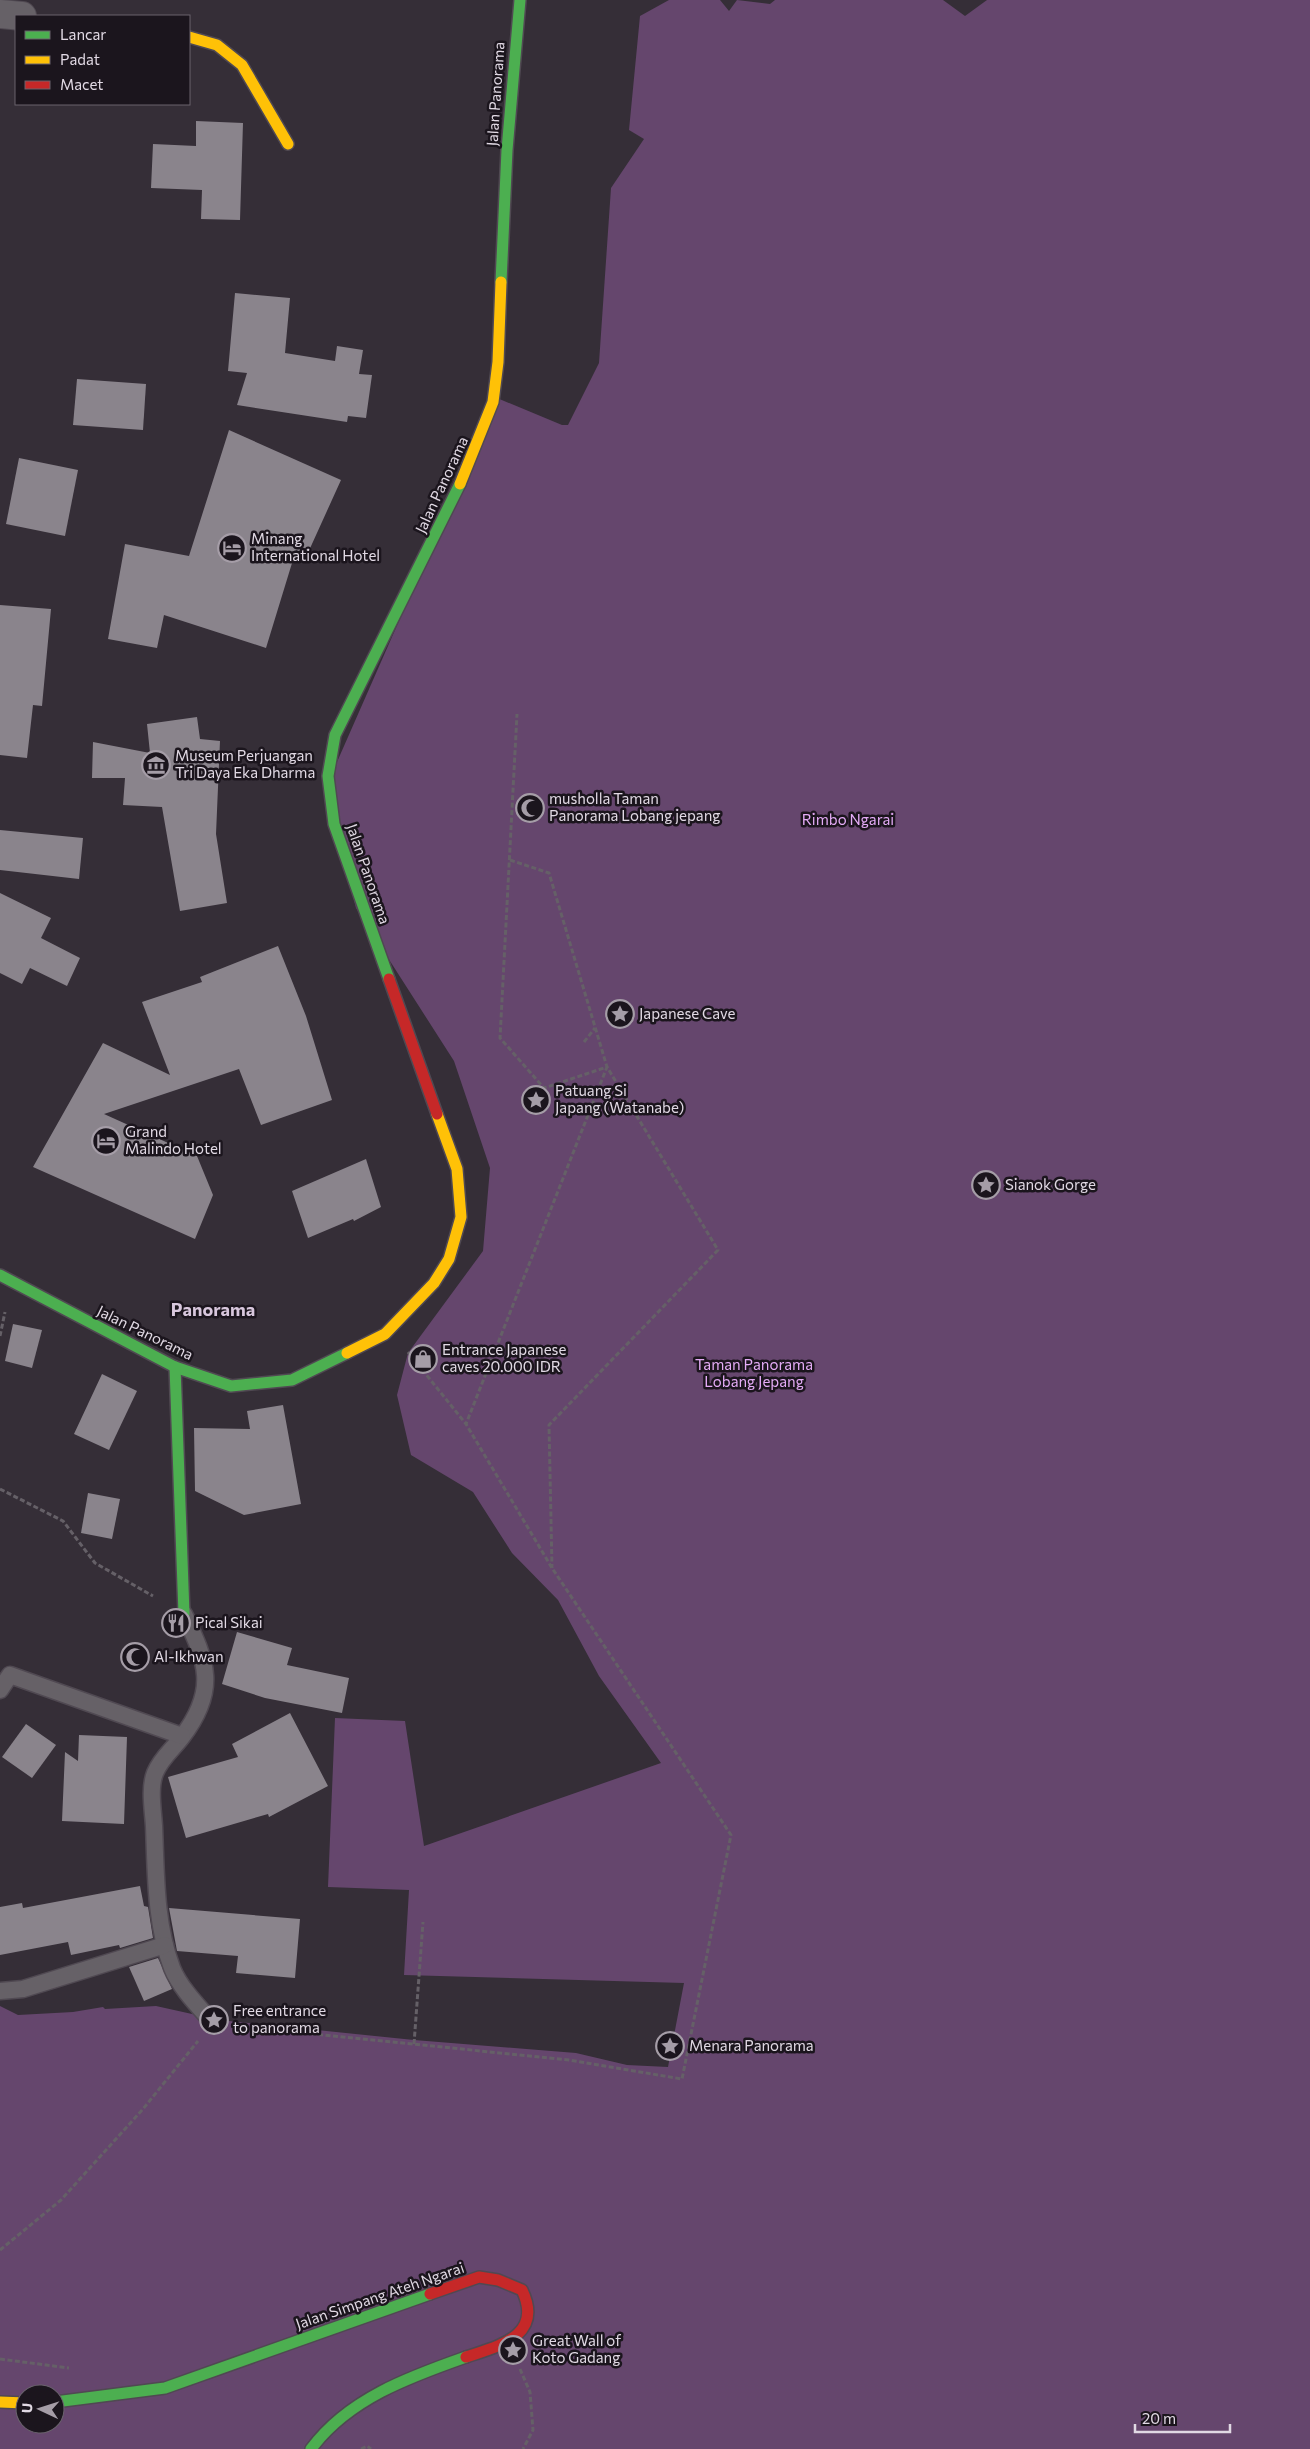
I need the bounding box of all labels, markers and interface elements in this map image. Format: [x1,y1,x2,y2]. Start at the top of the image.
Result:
legend [15,15,190,105]
text: Lancar [60,25,106,43]
street label: Jalan Panorama [482,41,508,147]
text: Padat [60,50,100,68]
text: Macet [60,75,103,93]
street label: Jalan Panorama [411,433,471,536]
place label: Minang International Hotel [251,529,380,564]
hotel icon: Minang International Hotel [217,533,247,563]
place label: Museum Perjuangan Tri Daya Eka Dharma [175,746,315,781]
museum icon: Museum Perjuangan Tri Daya Eka Dharma [141,750,171,780]
place label: musholla Taman Panorama Lobang jepang [549,789,720,824]
mosque icon: musholla Taman Panorama Lobang jepang [515,793,545,823]
park label: Rimbo Ngarai [802,810,894,828]
street label: Jalan Panorama [343,821,395,926]
place icon: Japanese Cave [605,999,635,1029]
place label: Japanese Cave [639,1004,735,1022]
place label: Patuang Si Japang (Watanabe) [555,1081,684,1116]
place icon: Patuang Si Japang (Watanabe) [521,1085,551,1115]
place label: Grand Malindo Hotel [125,1122,222,1157]
hotel icon: Grand Malindo Hotel [91,1126,121,1156]
place icon: Sianok Gorge [971,1170,1001,1200]
place label: Sianok Gorge [1005,1175,1096,1193]
district label: Panorama [171,1298,255,1320]
street label: Jalan Panorama [94,1301,196,1363]
place label: Entrance Japanese caves 20.000 IDR [442,1340,566,1375]
shop icon: Entrance Japanese caves 20.000 IDR [408,1344,438,1374]
park label: Taman Panorama Lobang Jepang [695,1355,813,1390]
restaurant icon: Pical Sikai [161,1608,191,1638]
place label: Pical Sikai [195,1613,263,1631]
mosque icon: Al-Ikhwan [120,1642,150,1672]
place label: Al-Ikhwan [154,1647,224,1665]
place label: Free entrance to panorama [233,2001,326,2036]
place icon: Free entrance to panorama [199,2005,229,2035]
place icon: Menara Panorama [655,2031,685,2061]
place label: Menara Panorama [689,2036,814,2054]
street label: Jalan Simpang Ateh Ngarai [293,2258,466,2332]
place label: Great Wall of Koto Gadang [532,2331,621,2366]
place icon: Great Wall of Koto Gadang [498,2335,528,2365]
north arrow [15,2384,65,2434]
text: U [18,2402,35,2414]
scale bar [1135,2402,1230,2434]
text: 20 m [1142,2409,1176,2427]

